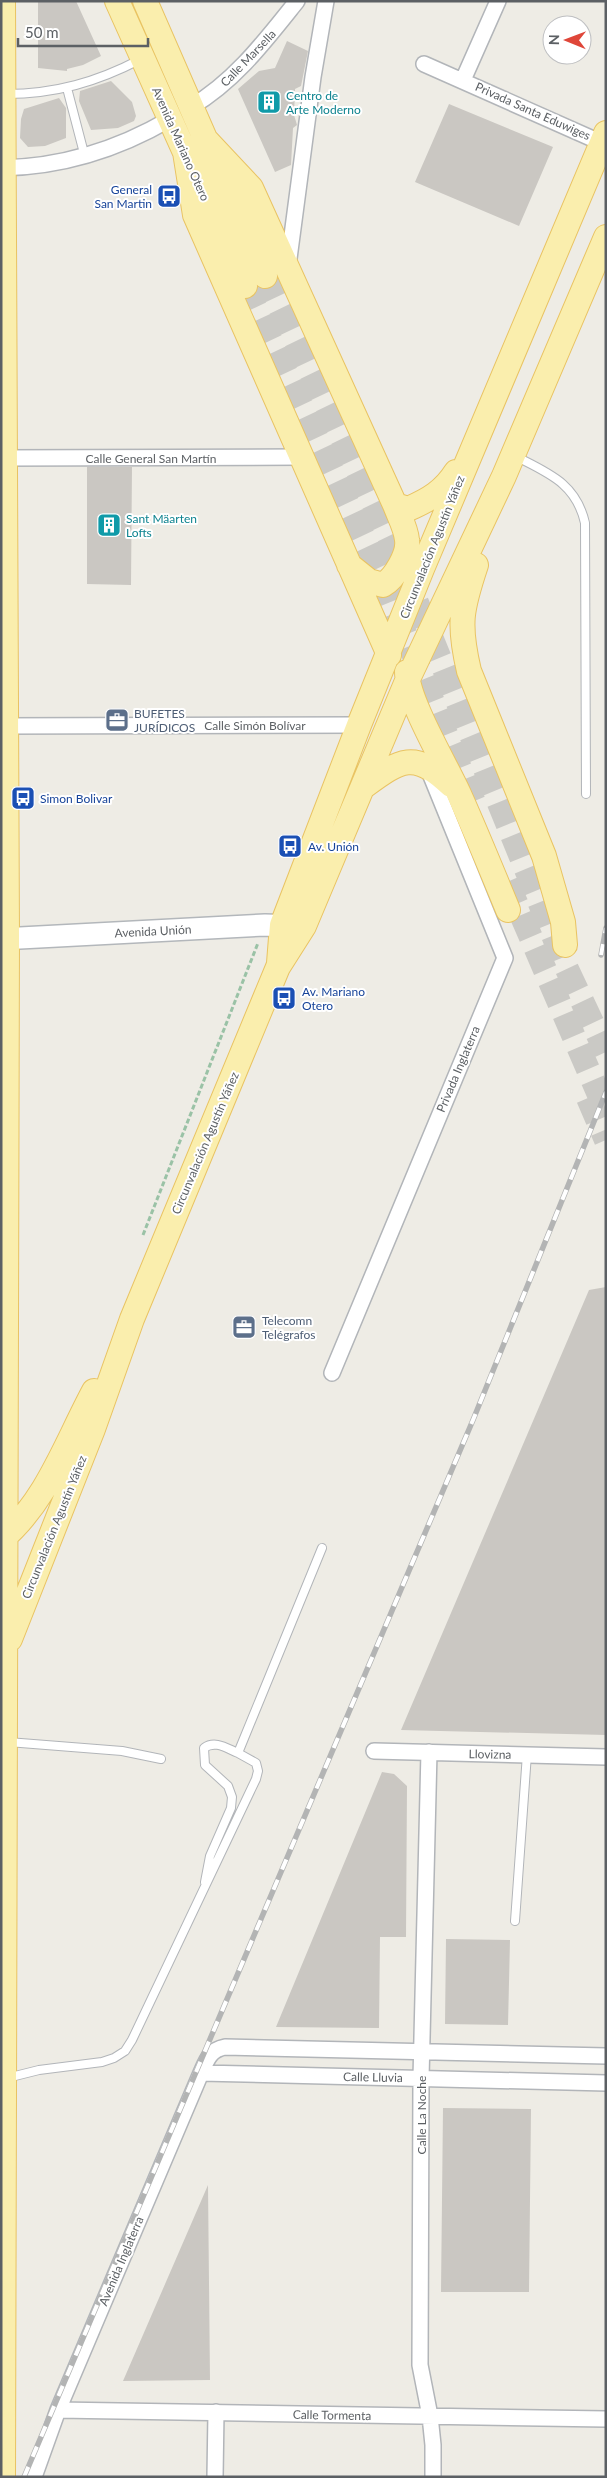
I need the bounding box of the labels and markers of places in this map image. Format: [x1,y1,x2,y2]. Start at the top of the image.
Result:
place label: Centro de Arte Moderno [286,88,361,117]
building icon: Centro de Arte Moderno [256,89,282,115]
place label: General San Martin [94,182,152,211]
bus stop icon: General San Martin [156,183,182,209]
place label: Sant Mäarten Lofts [126,511,197,540]
building icon: Sant Mäarten Lofts [96,512,122,538]
place label: BUFETES JURÍDICOS [134,706,195,735]
office icon: BUFETES JURÍDICOS [104,707,130,733]
bus stop icon: Simon Bolivar [10,785,36,811]
place label: Simon Bolivar [40,791,113,806]
bus stop icon: Av. Unión [277,833,303,859]
place label: Av. Unión [308,839,359,854]
place label: Av. Mariano Otero [302,984,365,1013]
bus stop icon: Av. Mariano Otero [271,985,297,1011]
place label: Telecomn Telégrafos [262,1313,316,1342]
office icon: Telecomn Telégrafos [231,1314,257,1340]

